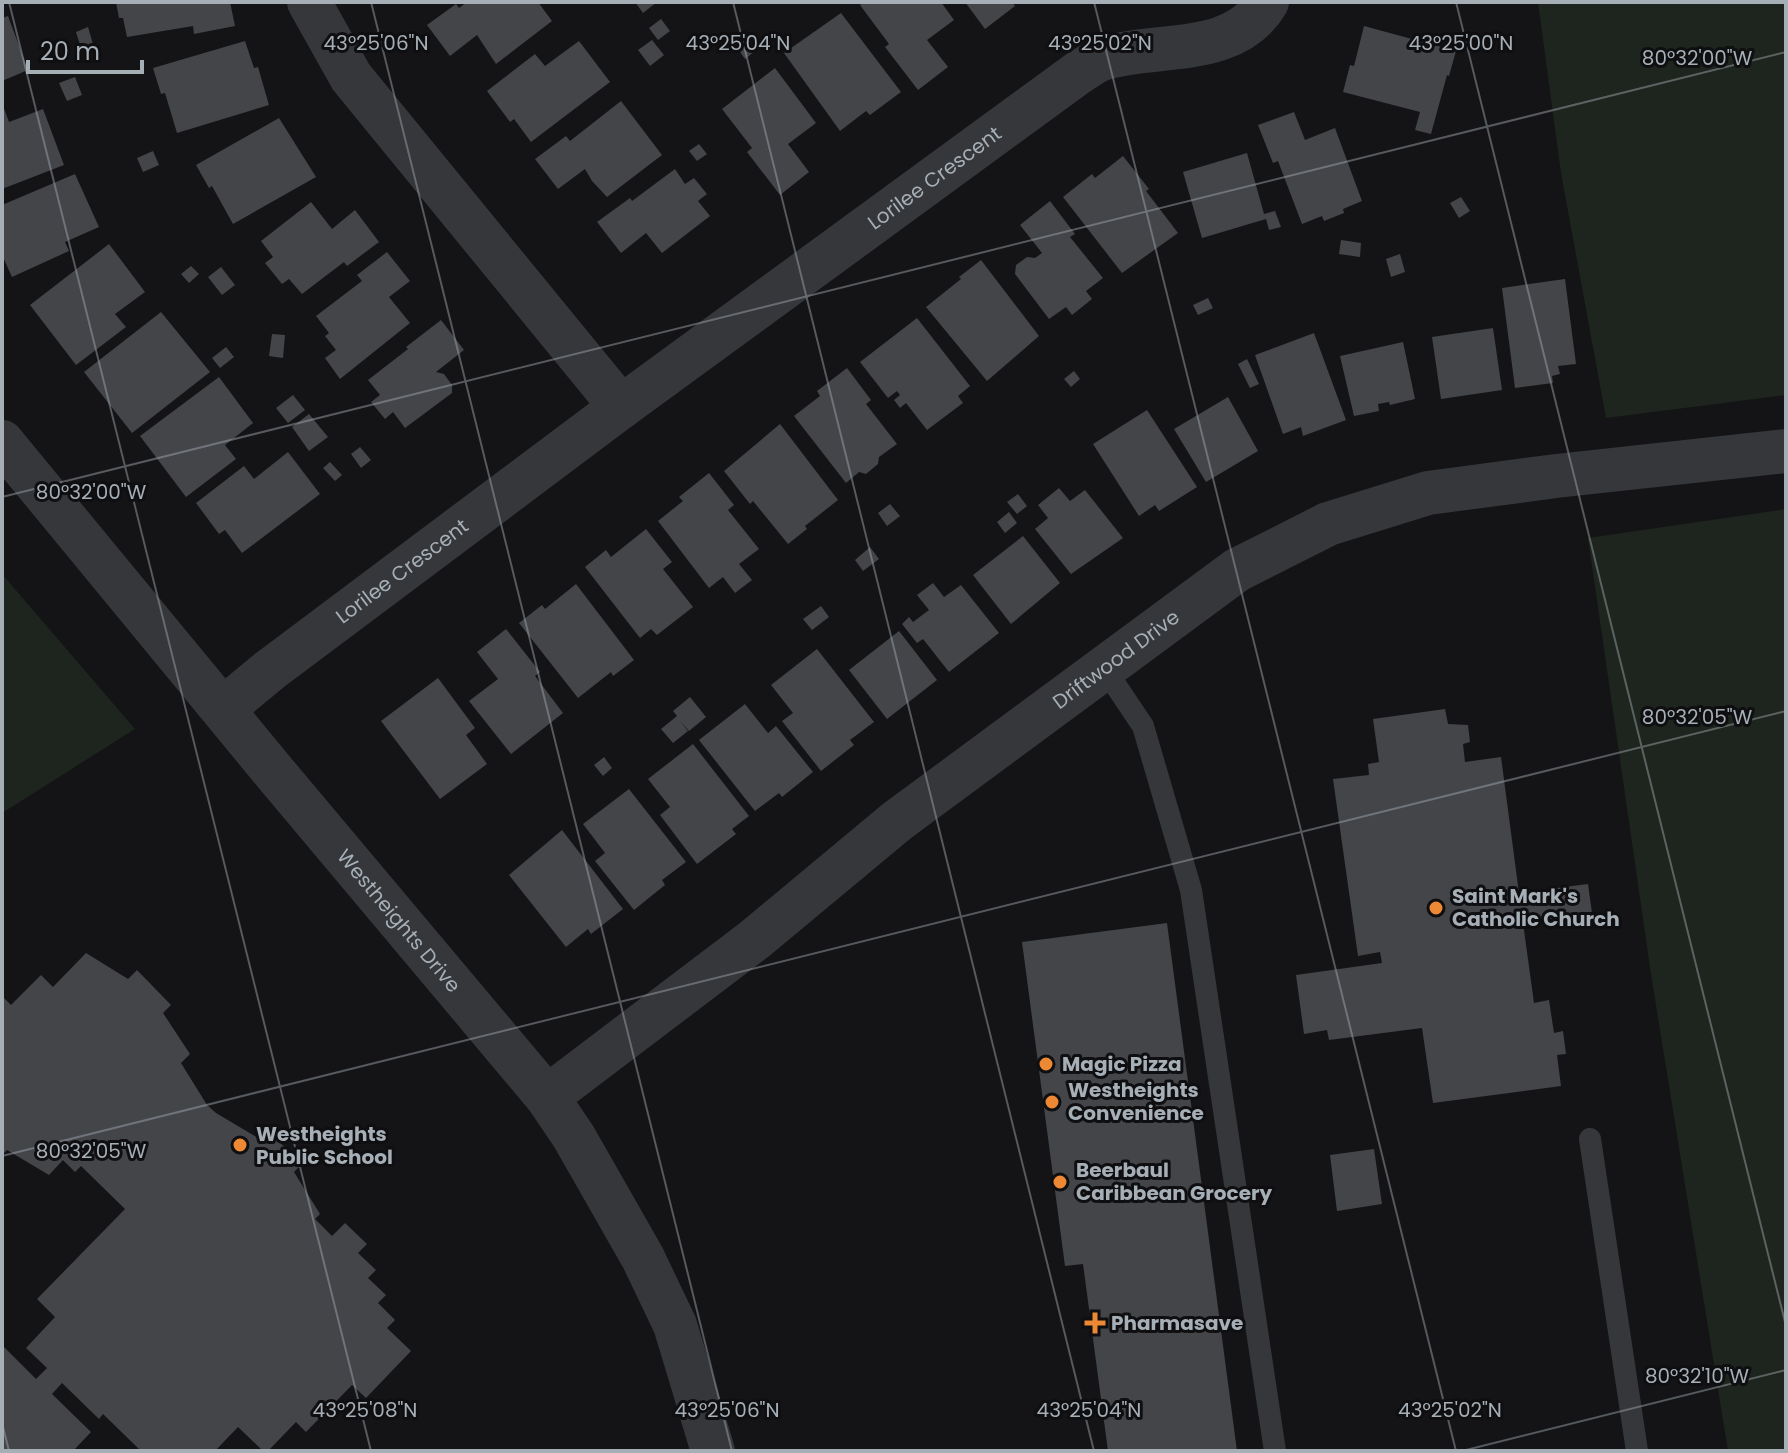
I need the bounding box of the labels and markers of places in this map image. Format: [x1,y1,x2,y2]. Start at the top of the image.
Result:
place label: Saint Mark's Catholic Church [1452,882,1620,933]
marker: Saint Mark's Catholic Church [1427,899,1445,917]
place label: Magic Pizza [1062,1050,1182,1078]
marker: Magic Pizza [1037,1055,1055,1073]
place label: Westheights Convenience [1068,1076,1204,1127]
marker: Westheights Convenience [1043,1093,1061,1111]
place label: Westheights Public School [256,1120,393,1171]
marker: Westheights Public School [231,1136,249,1154]
place label: Beerbaul Caribbean Grocery [1076,1156,1273,1207]
marker: Beerbaul Caribbean Grocery [1051,1173,1069,1191]
place label: Pharmasave [1111,1309,1243,1337]
marker: Pharmasave [1086,1314,1104,1332]

